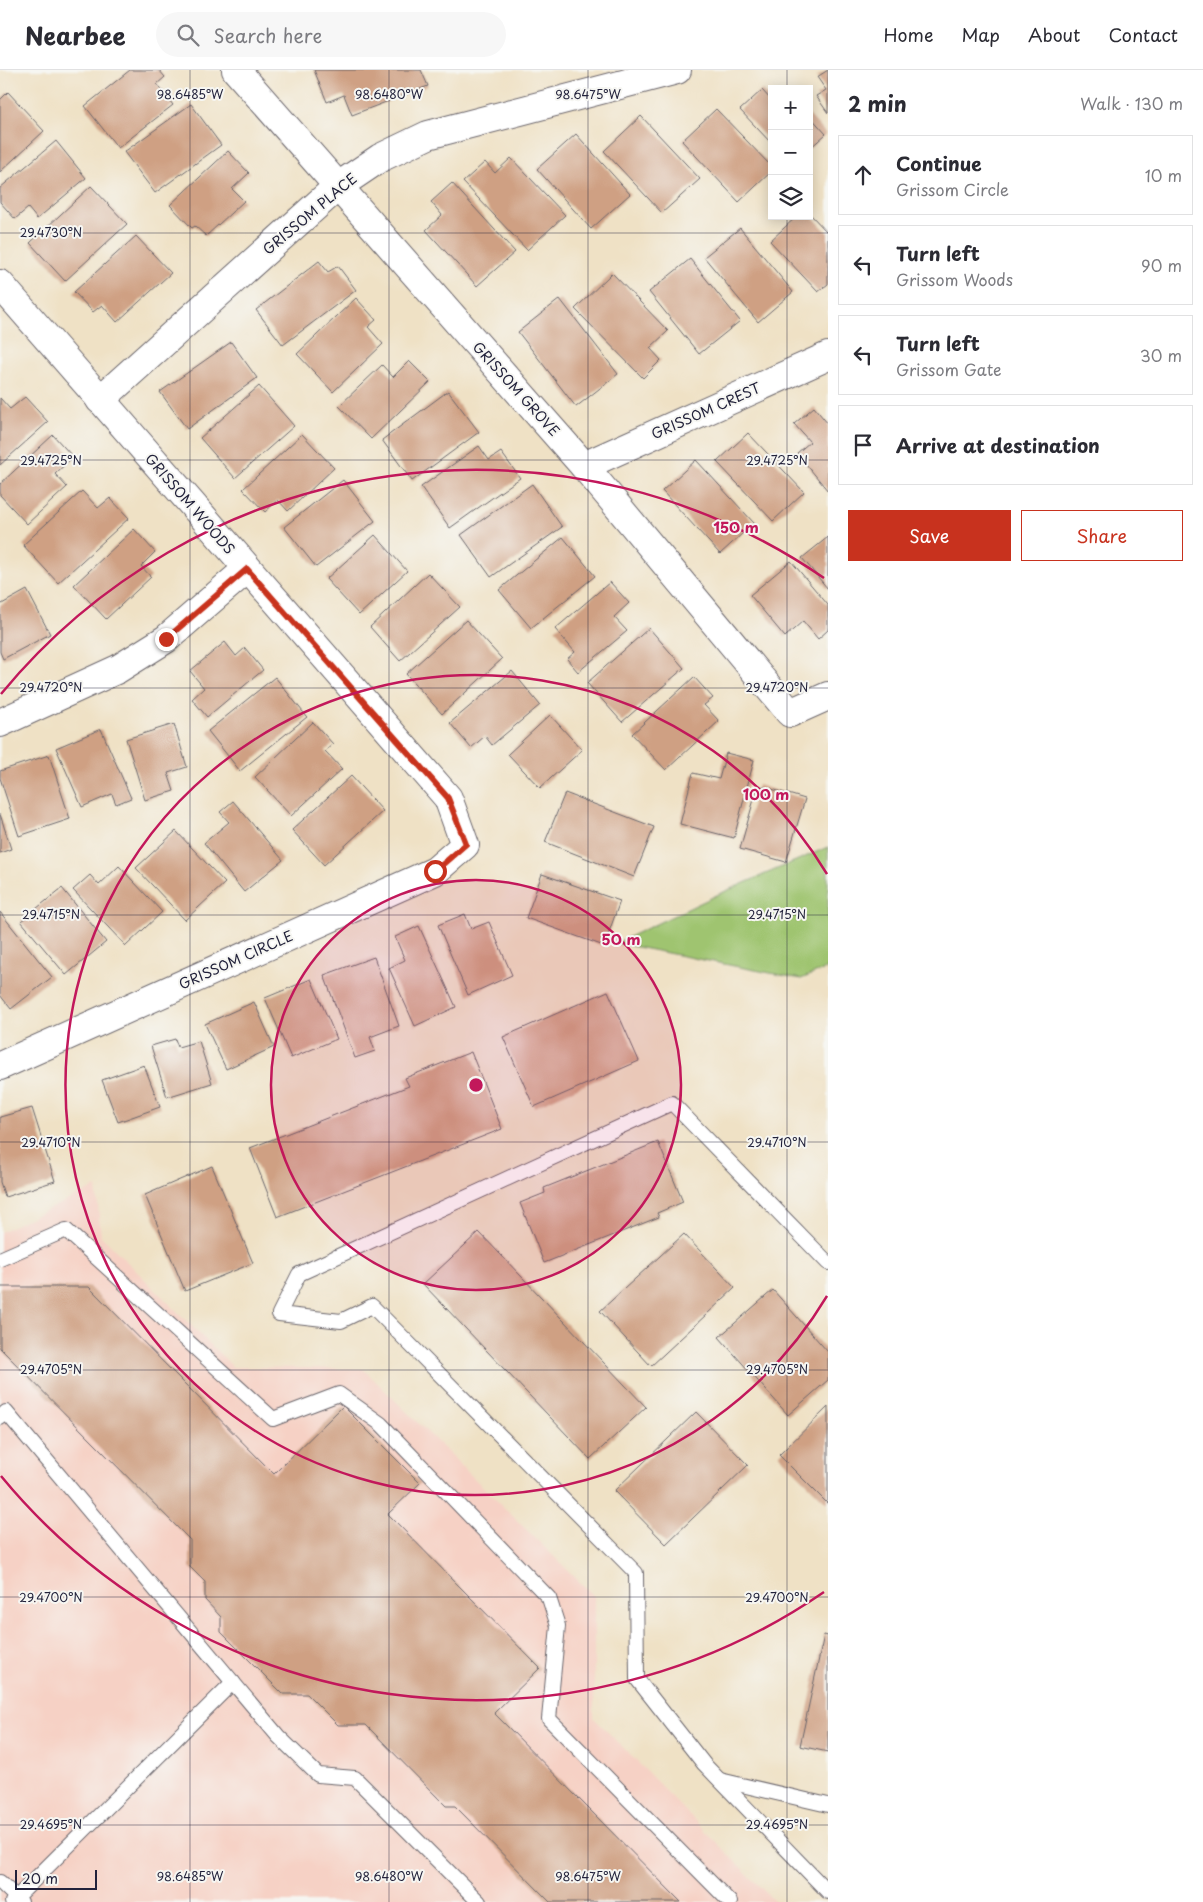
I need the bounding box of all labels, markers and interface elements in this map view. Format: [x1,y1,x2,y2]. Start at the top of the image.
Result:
search box [156,12,506,57]
text: Nearbee [25,17,126,53]
icon: search [174,21,202,49]
text: Search here [214,21,322,49]
text: Home [883,21,933,48]
text: Map [961,21,1000,48]
text: About [1028,21,1080,48]
text: Contact [1108,21,1178,48]
text: 98.6485°W [157,85,224,103]
text: 98.6480°W [355,85,424,103]
text: 98.6475°W [555,85,621,103]
map controls [768,85,813,220]
button: + [768,85,813,130]
text: 2 min [848,87,907,119]
text: Walk · 130 m [1080,91,1183,115]
button: − [768,130,813,175]
text: Continue [896,149,982,177]
icon: ahead [849,161,877,189]
text: 10 m [1145,163,1182,187]
street label: GRISSOM PLACE [258,168,361,259]
button: layers [768,175,813,220]
text: Grissom Circle [896,177,1009,201]
text: 29.4730°N [20,223,82,241]
text: Turn left [896,239,980,267]
icon: left [849,251,877,279]
text: 90 m [1141,253,1182,277]
text: Grissom Woods [896,267,1013,291]
text: Turn left [896,329,980,357]
street label: GRISSOM GROVE [468,337,565,441]
icon: left [849,341,877,369]
text: 30 m [1140,343,1182,367]
text: Grissom Gate [896,357,1002,381]
street label: GRISSOM CREST [648,377,764,444]
icon: arrive [849,431,877,459]
text: Arrive at destination [896,431,1100,459]
street label: GRISSOM WOODS [141,449,240,559]
text: 29.4725°N [20,451,82,469]
text: 29.4725°N [746,451,808,469]
button: Save [848,510,1011,561]
button: Share [1021,510,1183,561]
text: 150 m [713,515,759,538]
route end [155,628,178,651]
text: 29.4720°N [19,678,83,696]
text: 29.4720°N [745,678,809,696]
text: 100 m [743,782,789,805]
route start [424,860,447,883]
text: 29.4715°N [22,905,80,923]
text: 29.4715°N [748,905,806,923]
street label: GRISSOM CIRCLE [175,925,296,994]
text: 50 m [602,927,640,950]
centre of rings [467,1076,485,1094]
text: 29.4710°N [21,1133,81,1151]
text: 29.4710°N [747,1133,807,1151]
text: 29.4705°N [20,1360,82,1378]
text: 29.4705°N [746,1360,808,1378]
text: 29.4700°N [19,1588,83,1606]
text: 29.4700°N [745,1588,809,1606]
text: 29.4695°N [20,1815,82,1833]
text: 29.4695°N [746,1815,808,1833]
scale bar [15,1867,98,1890]
text: 98.6485°W [157,1867,224,1885]
text: 98.6480°W [355,1867,424,1885]
text: 98.6475°W [555,1867,621,1885]
text: 20 m [22,1868,58,1889]

